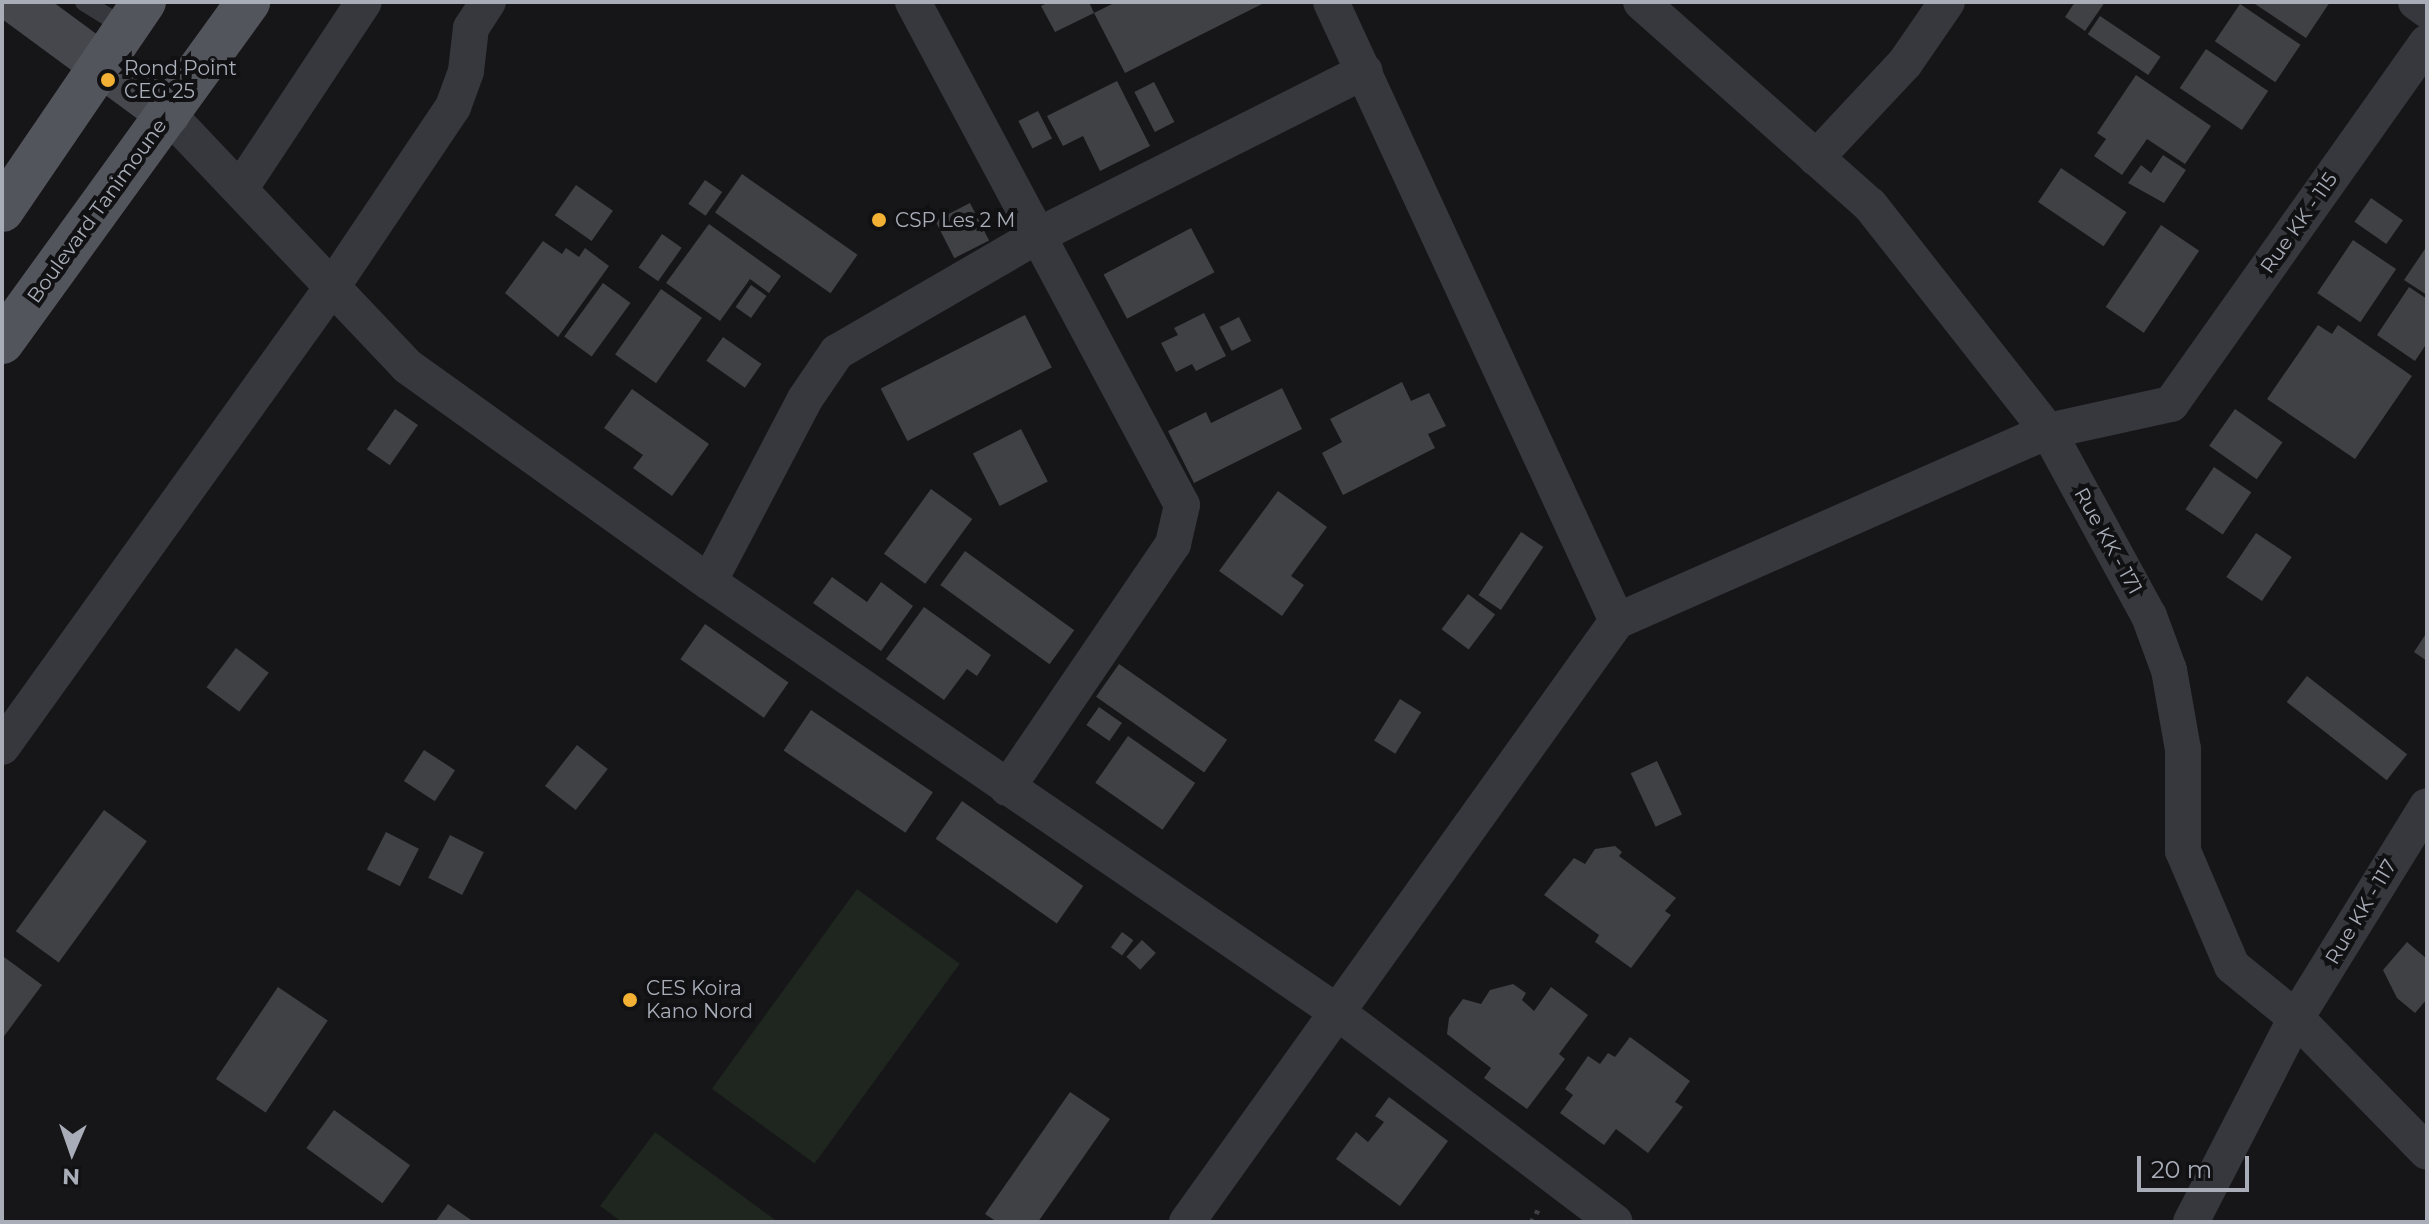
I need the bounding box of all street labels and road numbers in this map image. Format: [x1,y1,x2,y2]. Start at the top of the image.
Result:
street label: Boulevard Tanimoune [22,114,172,308]
street label: Rue KK - 115 [2255,168,2343,278]
street label: Rue KK - 171 [2069,483,2147,599]
street label: Rue KK - 117 [2320,855,2402,969]

